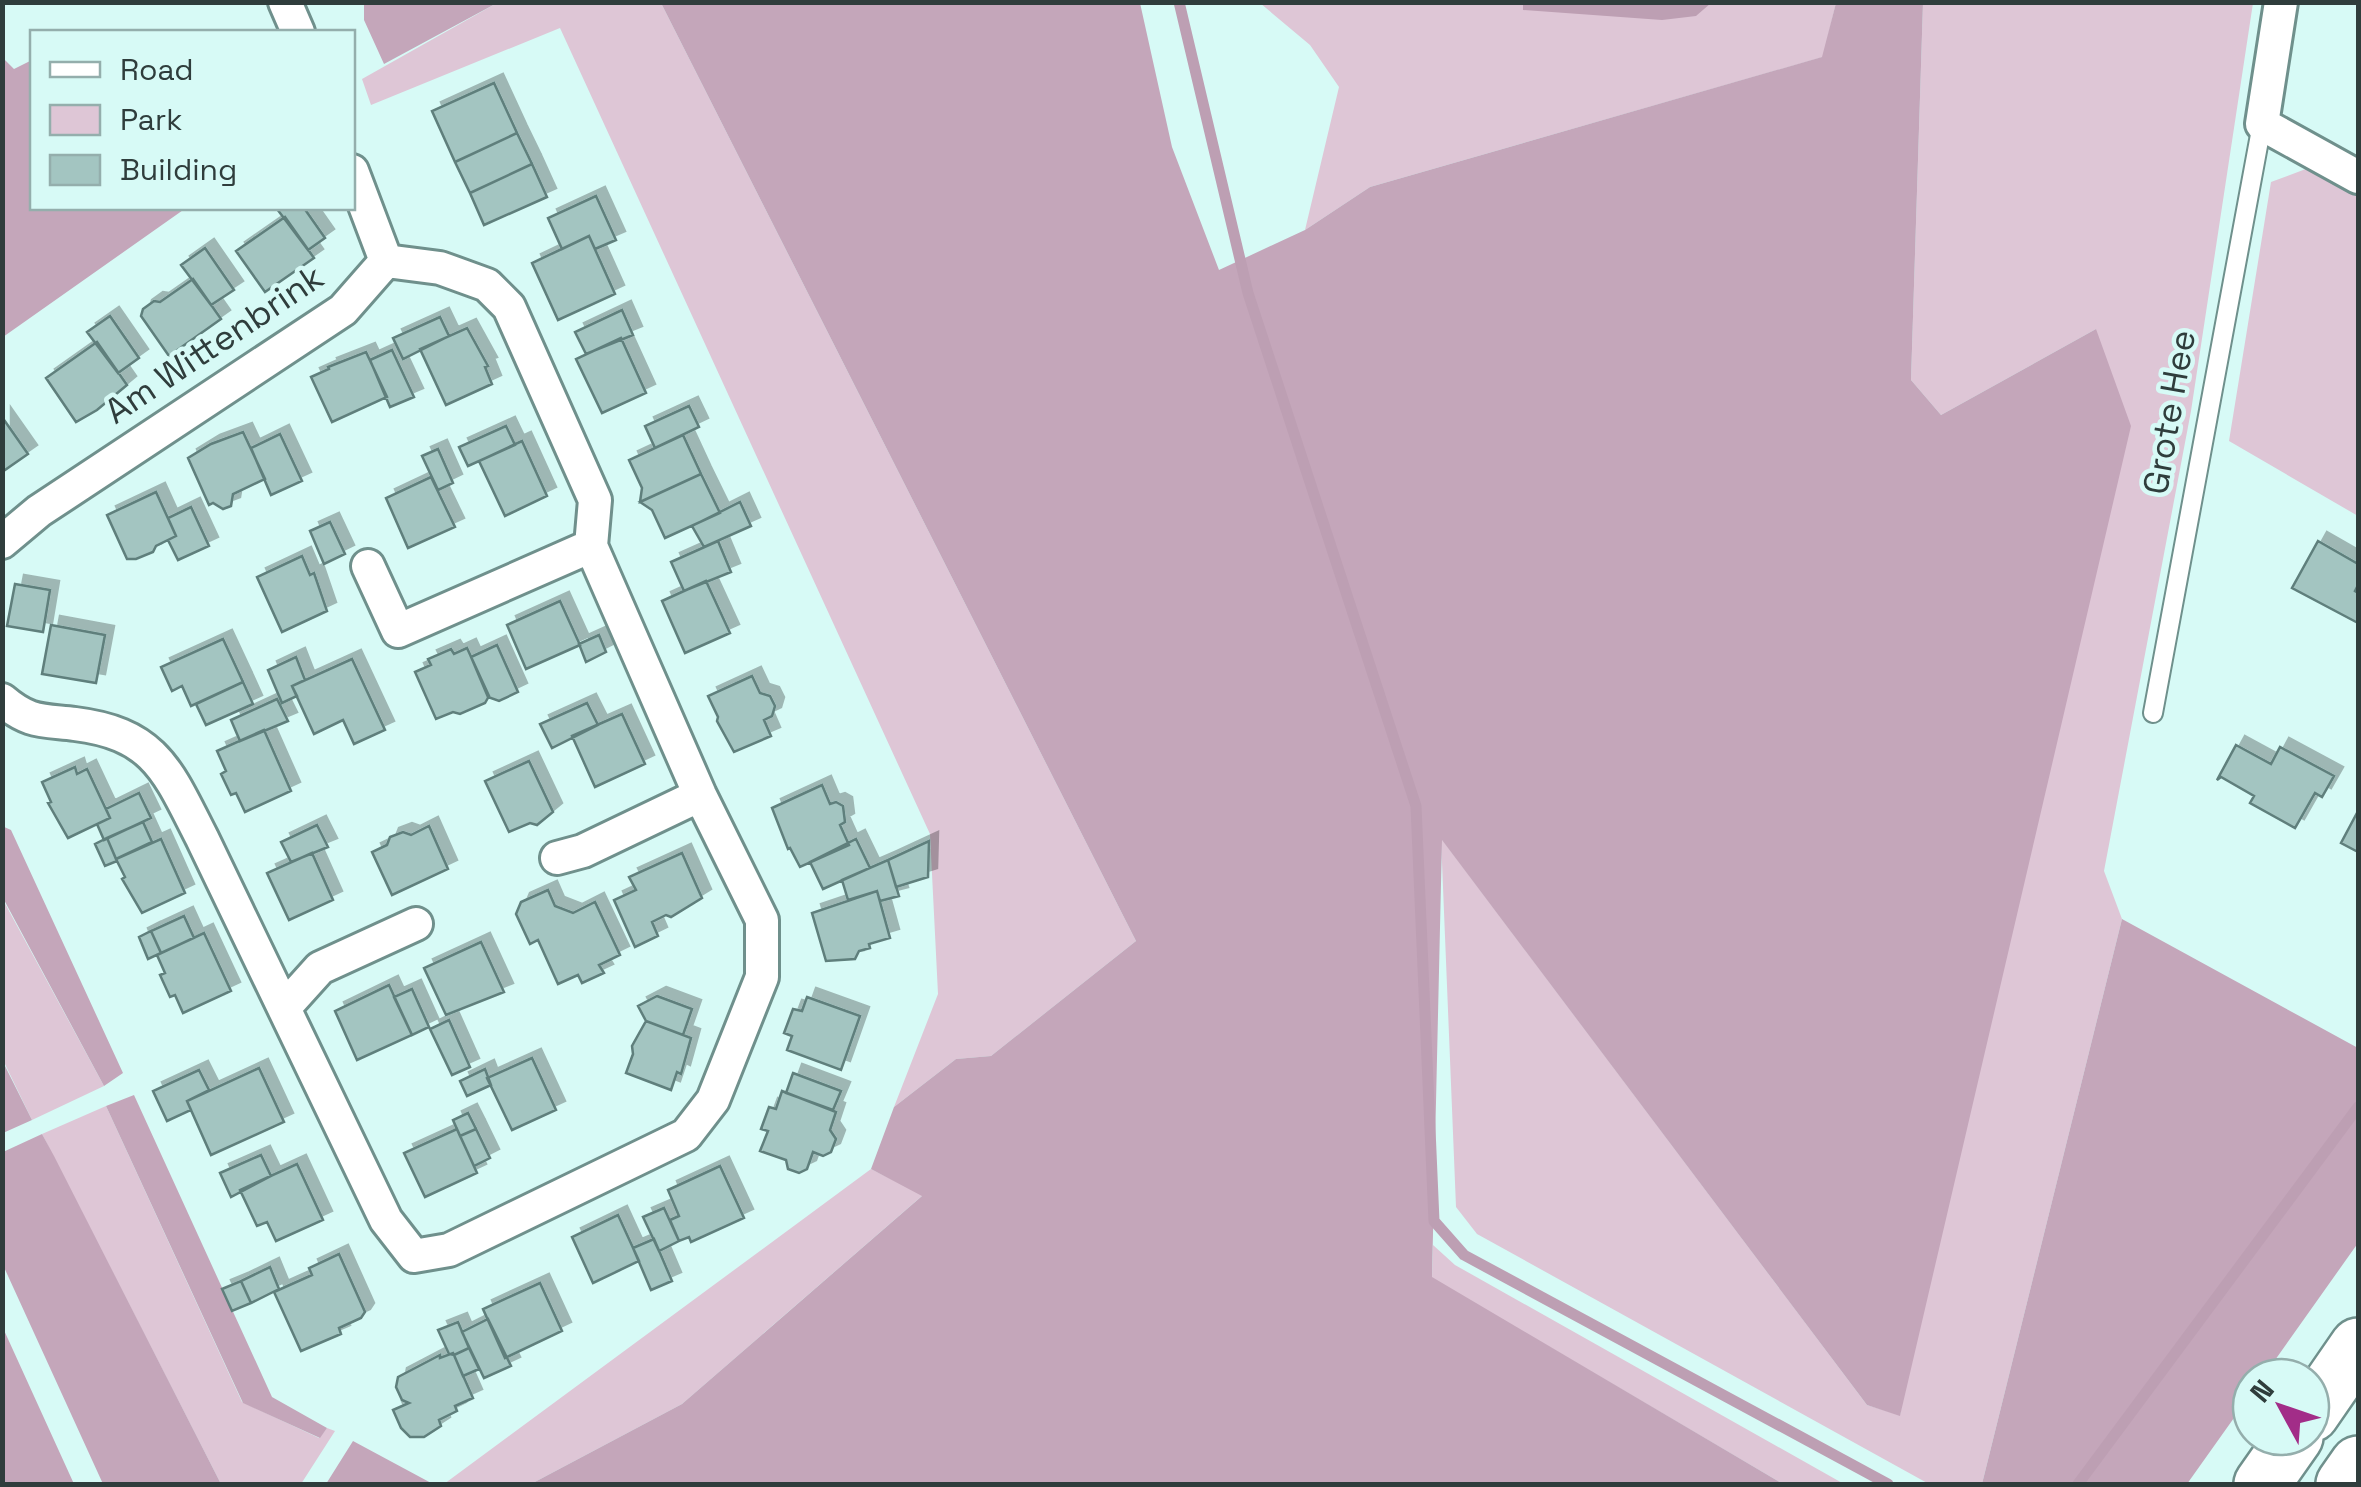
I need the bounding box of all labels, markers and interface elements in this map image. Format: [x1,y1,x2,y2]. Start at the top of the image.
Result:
legend [30,30,355,210]
text: Road [120,50,194,89]
text: Park [120,100,182,139]
text: Building [120,150,237,189]
street label: Am Wittenbrink [96,255,332,433]
street label: Grote Hee [2133,326,2205,498]
north arrow [2231,1357,2331,1457]
text: N [2242,1372,2282,1410]

